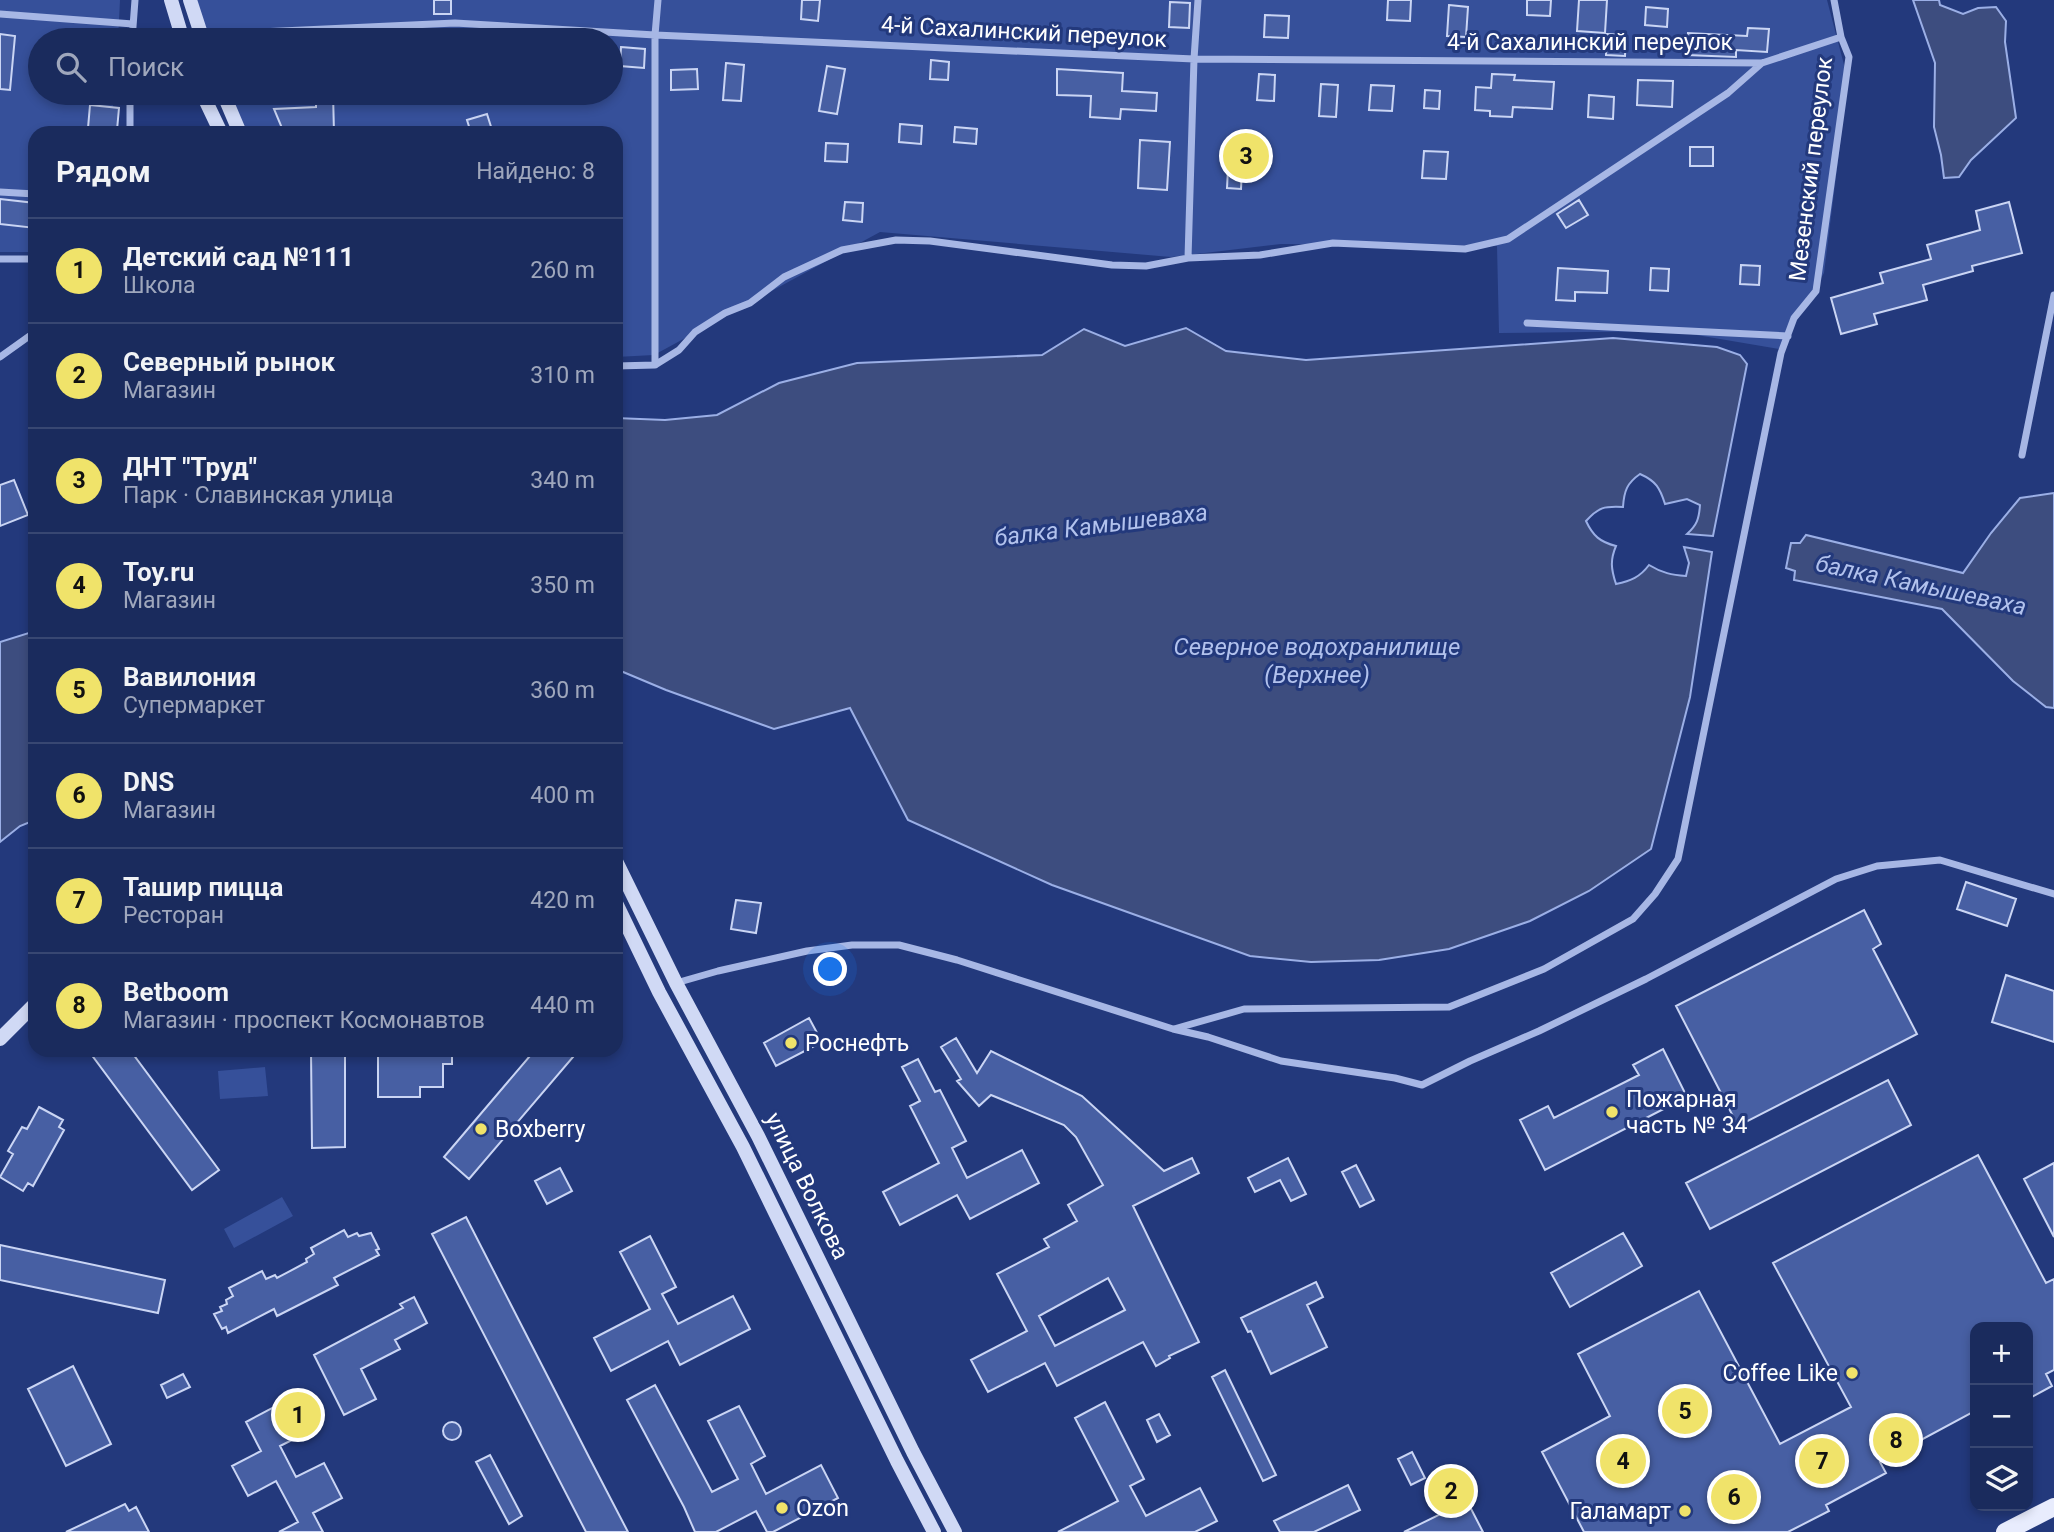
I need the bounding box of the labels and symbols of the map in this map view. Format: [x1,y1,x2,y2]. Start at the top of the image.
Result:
street label: 4-й Сахалинский переулок [881,11,1168,53]
street label: 4-й Сахалинский переулок [1447,29,1734,56]
street label: Мезенский переулок [1784,55,1838,283]
pin: 3 [1223,130,1269,182]
water label: балка Камышеваха [993,498,1209,552]
water label: балка Камышеваха [1813,549,2029,621]
water label: Северное водохранилище (Верхнее) [1174,633,1460,689]
your location [813,952,847,986]
place label: Роснефть [805,1030,909,1057]
marker: Роснефть [783,1035,799,1051]
place label: Пожарная часть № 34 [1626,1086,1748,1139]
marker: Пожарная часть № 34 [1604,1104,1620,1120]
street label: улица Волкова [760,1108,854,1264]
place label: Boxberry [495,1116,586,1143]
marker: Boxberry [473,1121,489,1137]
place label: Coffee Like [1722,1360,1838,1387]
marker: Coffee Like [1844,1365,1860,1381]
pin: 5 [1662,1385,1708,1437]
pin: 1 [275,1389,321,1441]
pin: 8 [1873,1414,1919,1466]
pin: 4 [1600,1435,1646,1487]
pin: 7 [1799,1435,1845,1487]
pin: 2 [1428,1465,1474,1517]
pin: 6 [1711,1471,1757,1523]
place label: Ozon [796,1495,849,1522]
place label: Галамарт [1570,1498,1671,1525]
marker: Ozon [774,1500,790,1516]
marker: Галамарт [1677,1503,1693,1519]

